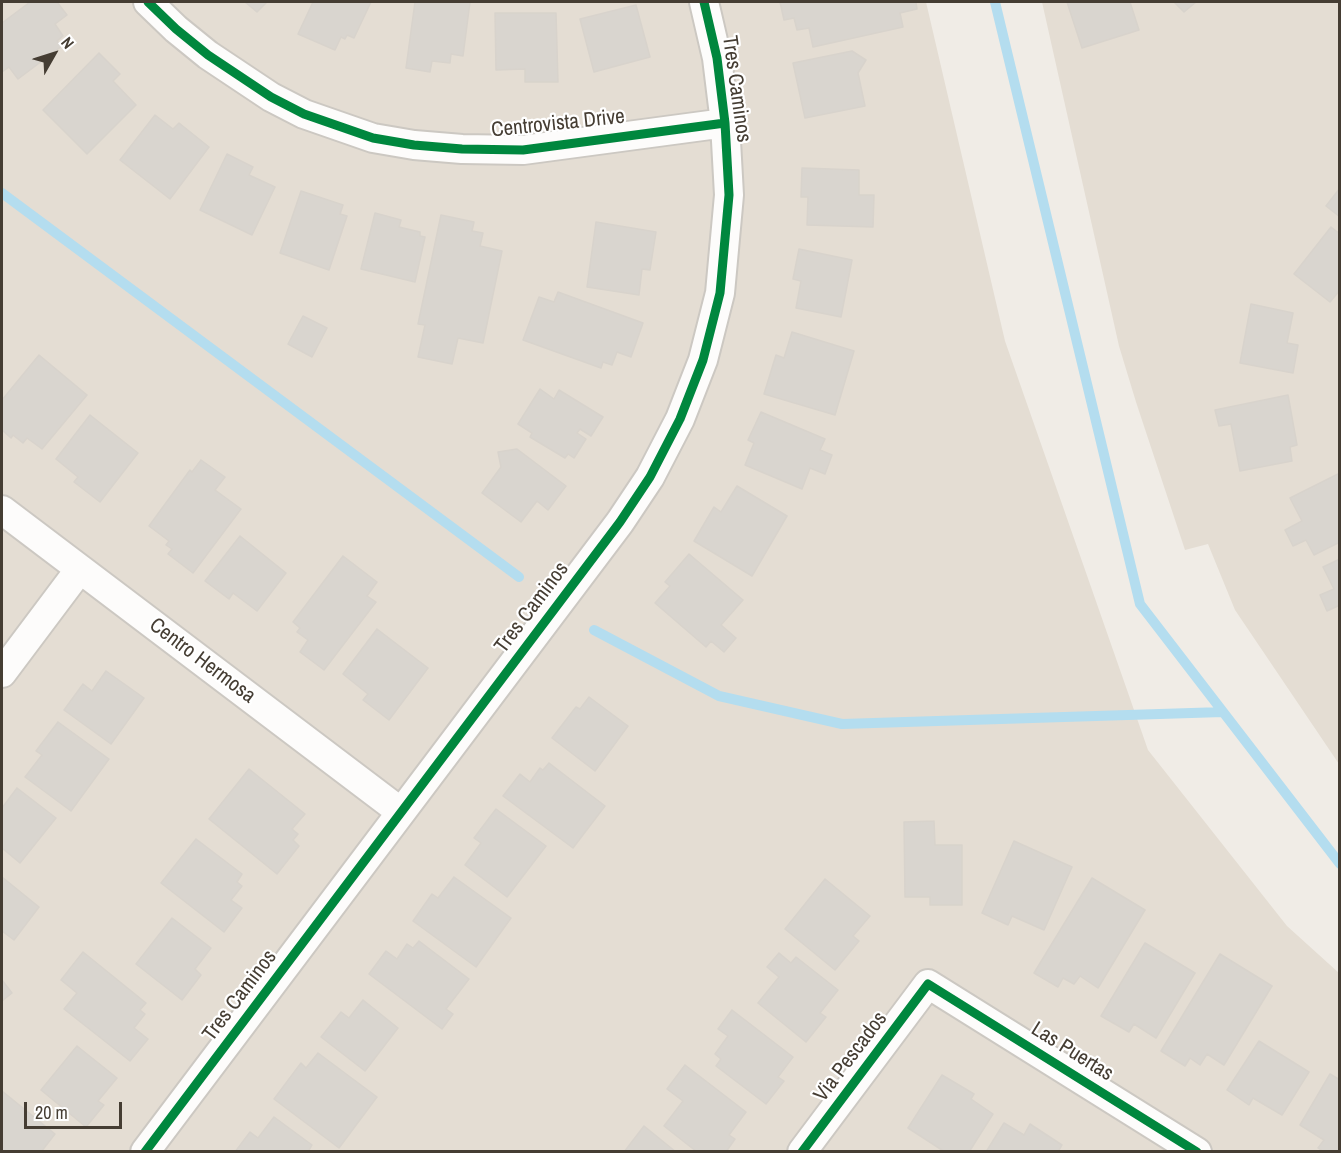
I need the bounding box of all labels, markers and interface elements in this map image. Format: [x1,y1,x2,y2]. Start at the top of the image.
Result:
north arrow [24,24,84,84]
text: N [56,32,80,53]
street label: Tres Caminos [716,34,756,144]
street label: Centrovista Drive [490,104,626,144]
street label: Tres Caminos [490,557,574,659]
street label: Centro Hermosa [144,613,260,709]
street label: Tres Caminos [198,945,282,1047]
street label: Via Pescados [809,1007,893,1107]
street label: Las Puertas [1026,1017,1118,1087]
scale bar [27,1090,124,1128]
text: 20 m [35,1100,68,1125]

